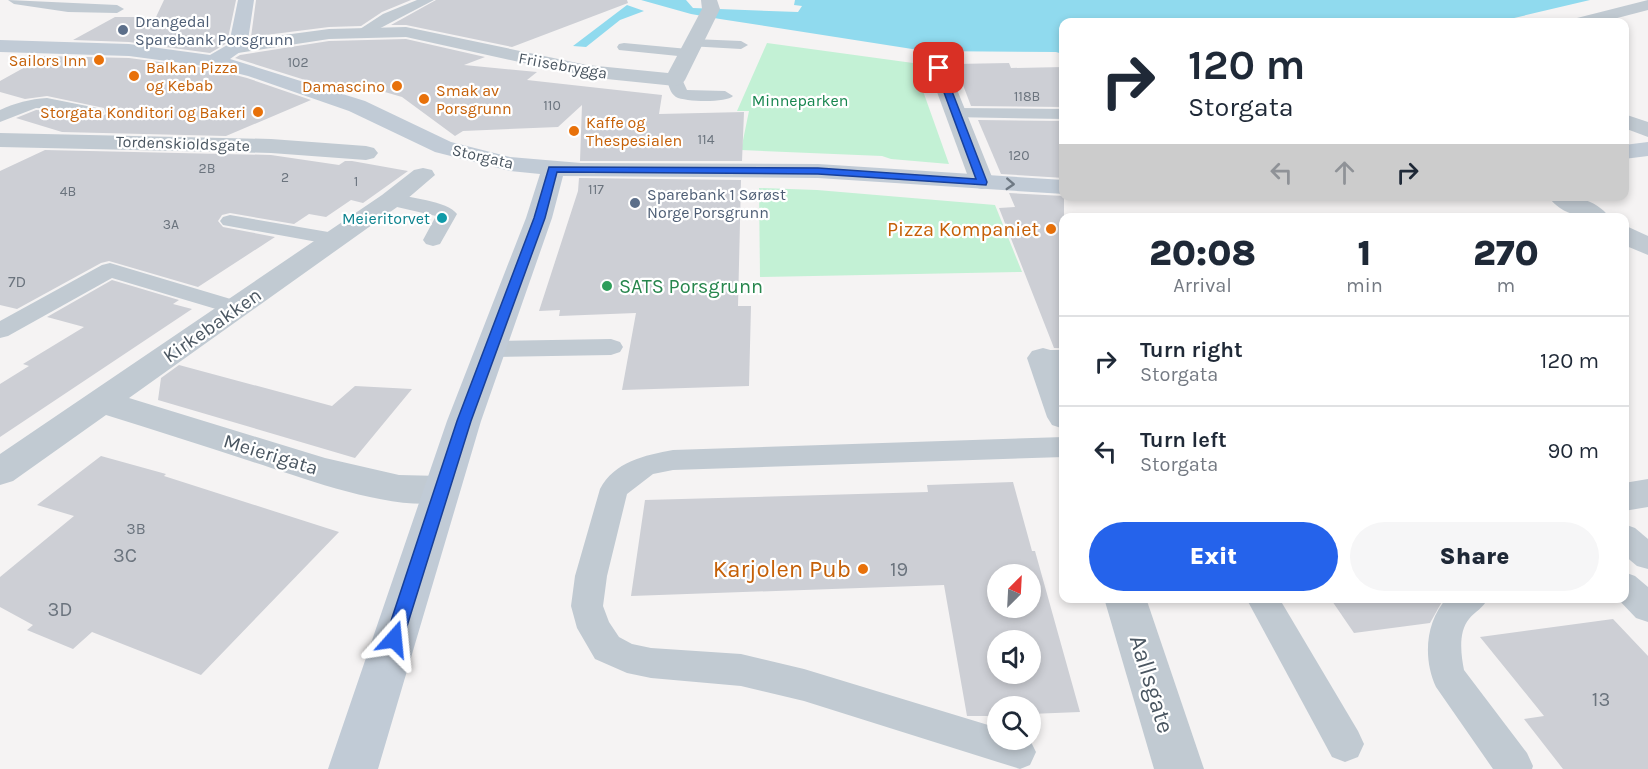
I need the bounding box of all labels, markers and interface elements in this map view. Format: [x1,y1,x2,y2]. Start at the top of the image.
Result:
place label: Drangedal Sparebank Porsgrunn [135,12,293,49]
marker: Drangedal Sparebank Porsgrunn [116,23,130,37]
text: 120 m [1188,40,1305,90]
pin [913,42,964,93]
icon: right [1089,42,1167,120]
street label: Friisebrygga [517,48,609,83]
place label: Sailors Inn [9,51,87,70]
icon: arrive [922,51,955,84]
marker: Sailors Inn [92,53,106,67]
house number: 102 [287,54,309,71]
place label: Balkan Pizza og Kebab [146,58,238,95]
marker: Balkan Pizza og Kebab [127,69,141,83]
place label: Damascino [302,77,385,96]
marker: Damascino [390,79,404,93]
place label: Smak av Porsgrunn [436,81,512,118]
house number: 118B [1014,88,1040,105]
park label: Minneparken [752,91,848,110]
text: Storgata [1188,91,1294,123]
marker: Smak av Porsgrunn [417,92,431,106]
house number: 110 [543,97,561,114]
place label: Storgata Konditori og Bakeri [40,103,246,122]
marker: Storgata Konditori og Bakeri [251,105,265,119]
place label: Kaffe og Thespesialen [586,113,682,150]
marker: Kaffe og Thespesialen [567,124,581,138]
house number: 114 [697,131,715,148]
street label: Tordenskioldsgate [116,132,250,155]
street label: Storgata [450,140,516,173]
house number: 120 [1008,147,1030,164]
icon: left [1265,156,1298,189]
icon: ahead [1328,156,1361,189]
icon: right [1391,156,1424,189]
house number: 2B [199,160,215,177]
house number: 2 [281,169,289,186]
house number: 1 [354,173,358,190]
one-way arrow [1005,177,1014,190]
house number: 117 [588,181,604,198]
house number: 4B [60,183,76,200]
place label: Sparebank 1 Sørøst Norge Porsgrunn [647,185,786,222]
marker: Sparebank 1 Sørøst Norge Porsgrunn [628,196,642,210]
place label: Meieritorvet [342,209,430,228]
marker: Meieritorvet [435,211,449,225]
house number: 3A [163,216,179,233]
place label: Pizza Kompaniet [887,218,1039,241]
marker: Pizza Kompaniet [1044,222,1058,236]
text: 20:08 [1149,232,1256,274]
text: 1 [1358,232,1371,274]
text: 270 [1473,232,1539,274]
house number: 7D [8,272,26,291]
text: Arrival [1173,274,1232,297]
text: min [1346,274,1383,297]
text: m [1497,274,1515,297]
place label: SATS Porsgrunn [619,275,763,298]
marker: SATS Porsgrunn [600,279,614,293]
street label: Kirkebakken [159,283,266,368]
text: Turn right [1140,337,1243,363]
icon: right [1089,345,1122,378]
text: 120 m [1540,348,1599,374]
text: Storgata [1140,363,1218,386]
text: Turn left [1140,427,1227,453]
street label: Meierigata [221,429,321,480]
icon: left [1089,435,1122,468]
text: 90 m [1547,438,1599,464]
text: Storgata [1140,453,1218,476]
house number: 3B [126,519,146,538]
button: Exit [1089,522,1338,591]
button: Share [1350,522,1599,591]
house number: 3C [113,544,137,567]
place label: Karjolen Pub [713,555,851,583]
house number: 19 [890,558,908,581]
marker: Karjolen Pub [856,562,870,576]
north arrow [987,564,1041,618]
map controls [987,564,1041,750]
house number: 3D [47,598,73,621]
position arrow [362,607,426,671]
button: sound [987,630,1041,684]
street label: Aallsgate [1124,632,1180,736]
house number: 13 [1592,688,1610,711]
button: search [987,696,1041,750]

